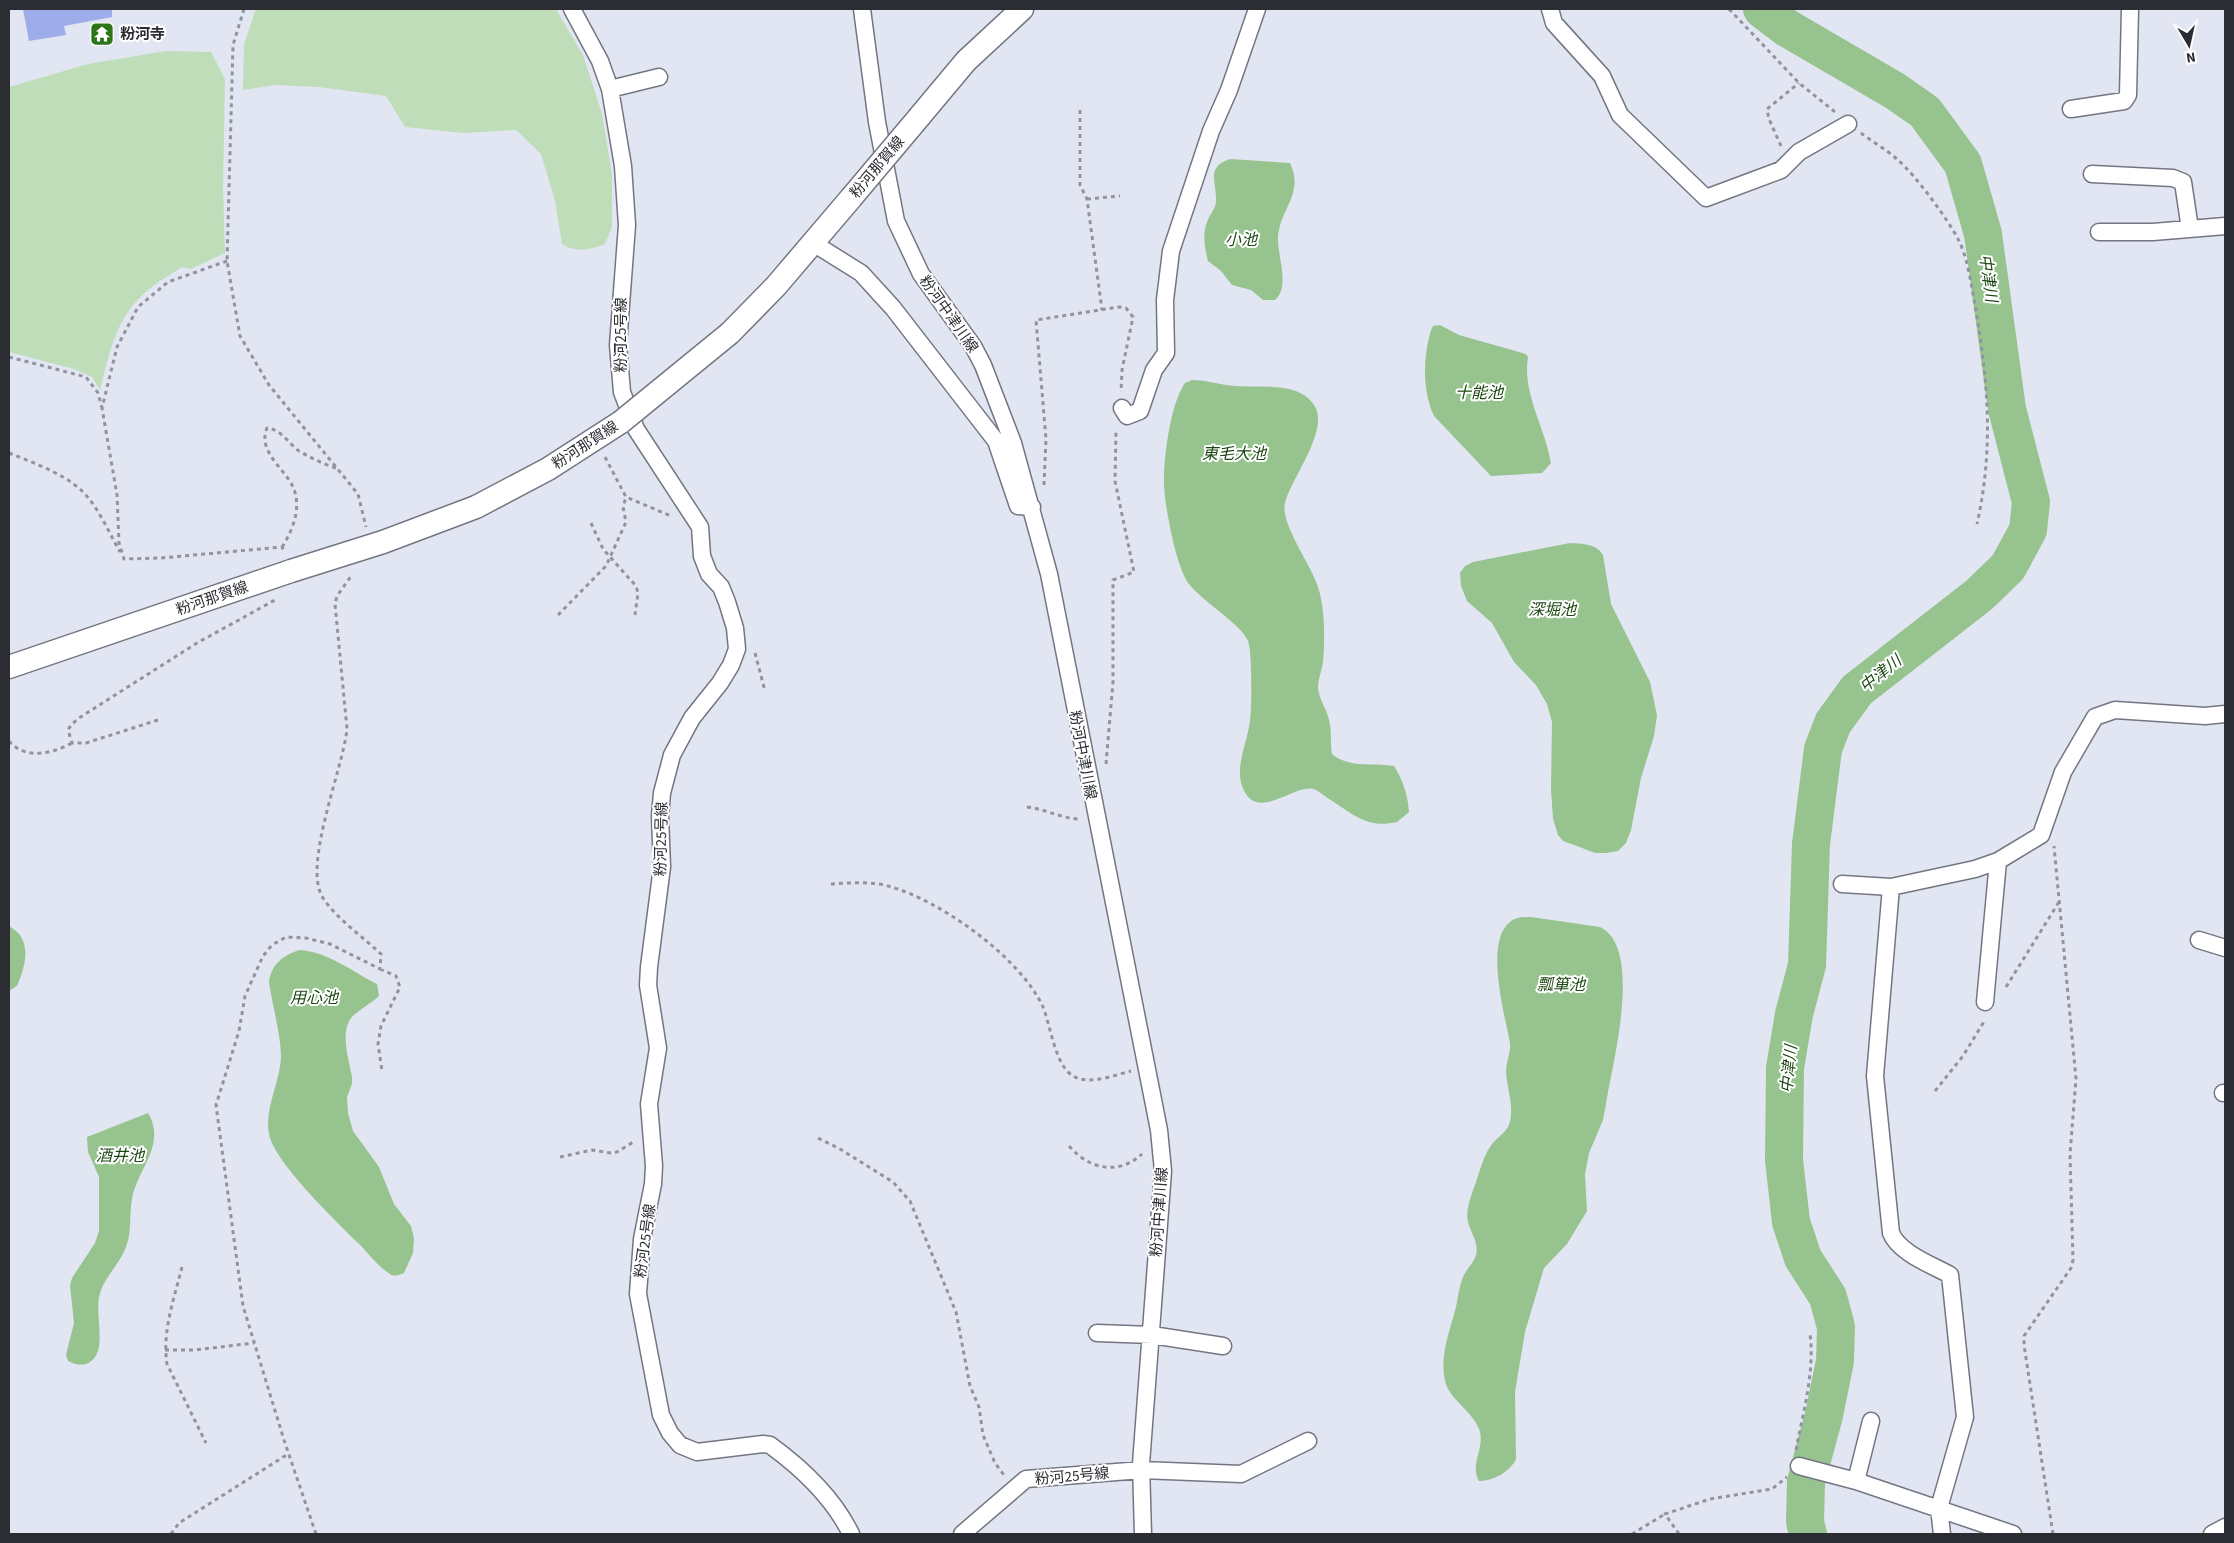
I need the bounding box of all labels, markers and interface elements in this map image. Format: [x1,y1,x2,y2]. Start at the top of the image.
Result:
north arrow [2164,20,2214,70]
temple icon: 粉河寺 [89,21,115,47]
place label: 粉河寺 [120,24,165,45]
text: N [2185,46,2197,67]
street label: 粉河那賀線 [845,132,910,203]
water label: 小池 [1225,229,1259,251]
water label: 中津川 [1974,253,2003,305]
street label: 粉河中津川線 [914,271,983,357]
street label: 粉河25号線 [611,298,632,372]
water label: 十能池 [1455,382,1505,404]
street label: 粉河那賀線 [548,416,622,475]
water label: 東毛大池 [1202,443,1268,465]
street label: 粉河那賀線 [173,576,251,621]
water label: 深堀池 [1528,599,1578,621]
water label: 中津川 [1855,649,1908,697]
street label: 粉河中津川線 [1064,709,1101,801]
street label: 粉河25号線 [650,801,673,877]
water label: 瓢箪池 [1537,974,1587,996]
water label: 用心池 [290,987,340,1009]
water label: 中津川 [1776,1042,1803,1094]
water label: 酒井池 [96,1145,146,1167]
street label: 粉河中津川線 [1146,1166,1173,1258]
street label: 粉河25号線 [630,1203,661,1280]
street label: 粉河25号線 [1034,1463,1110,1490]

